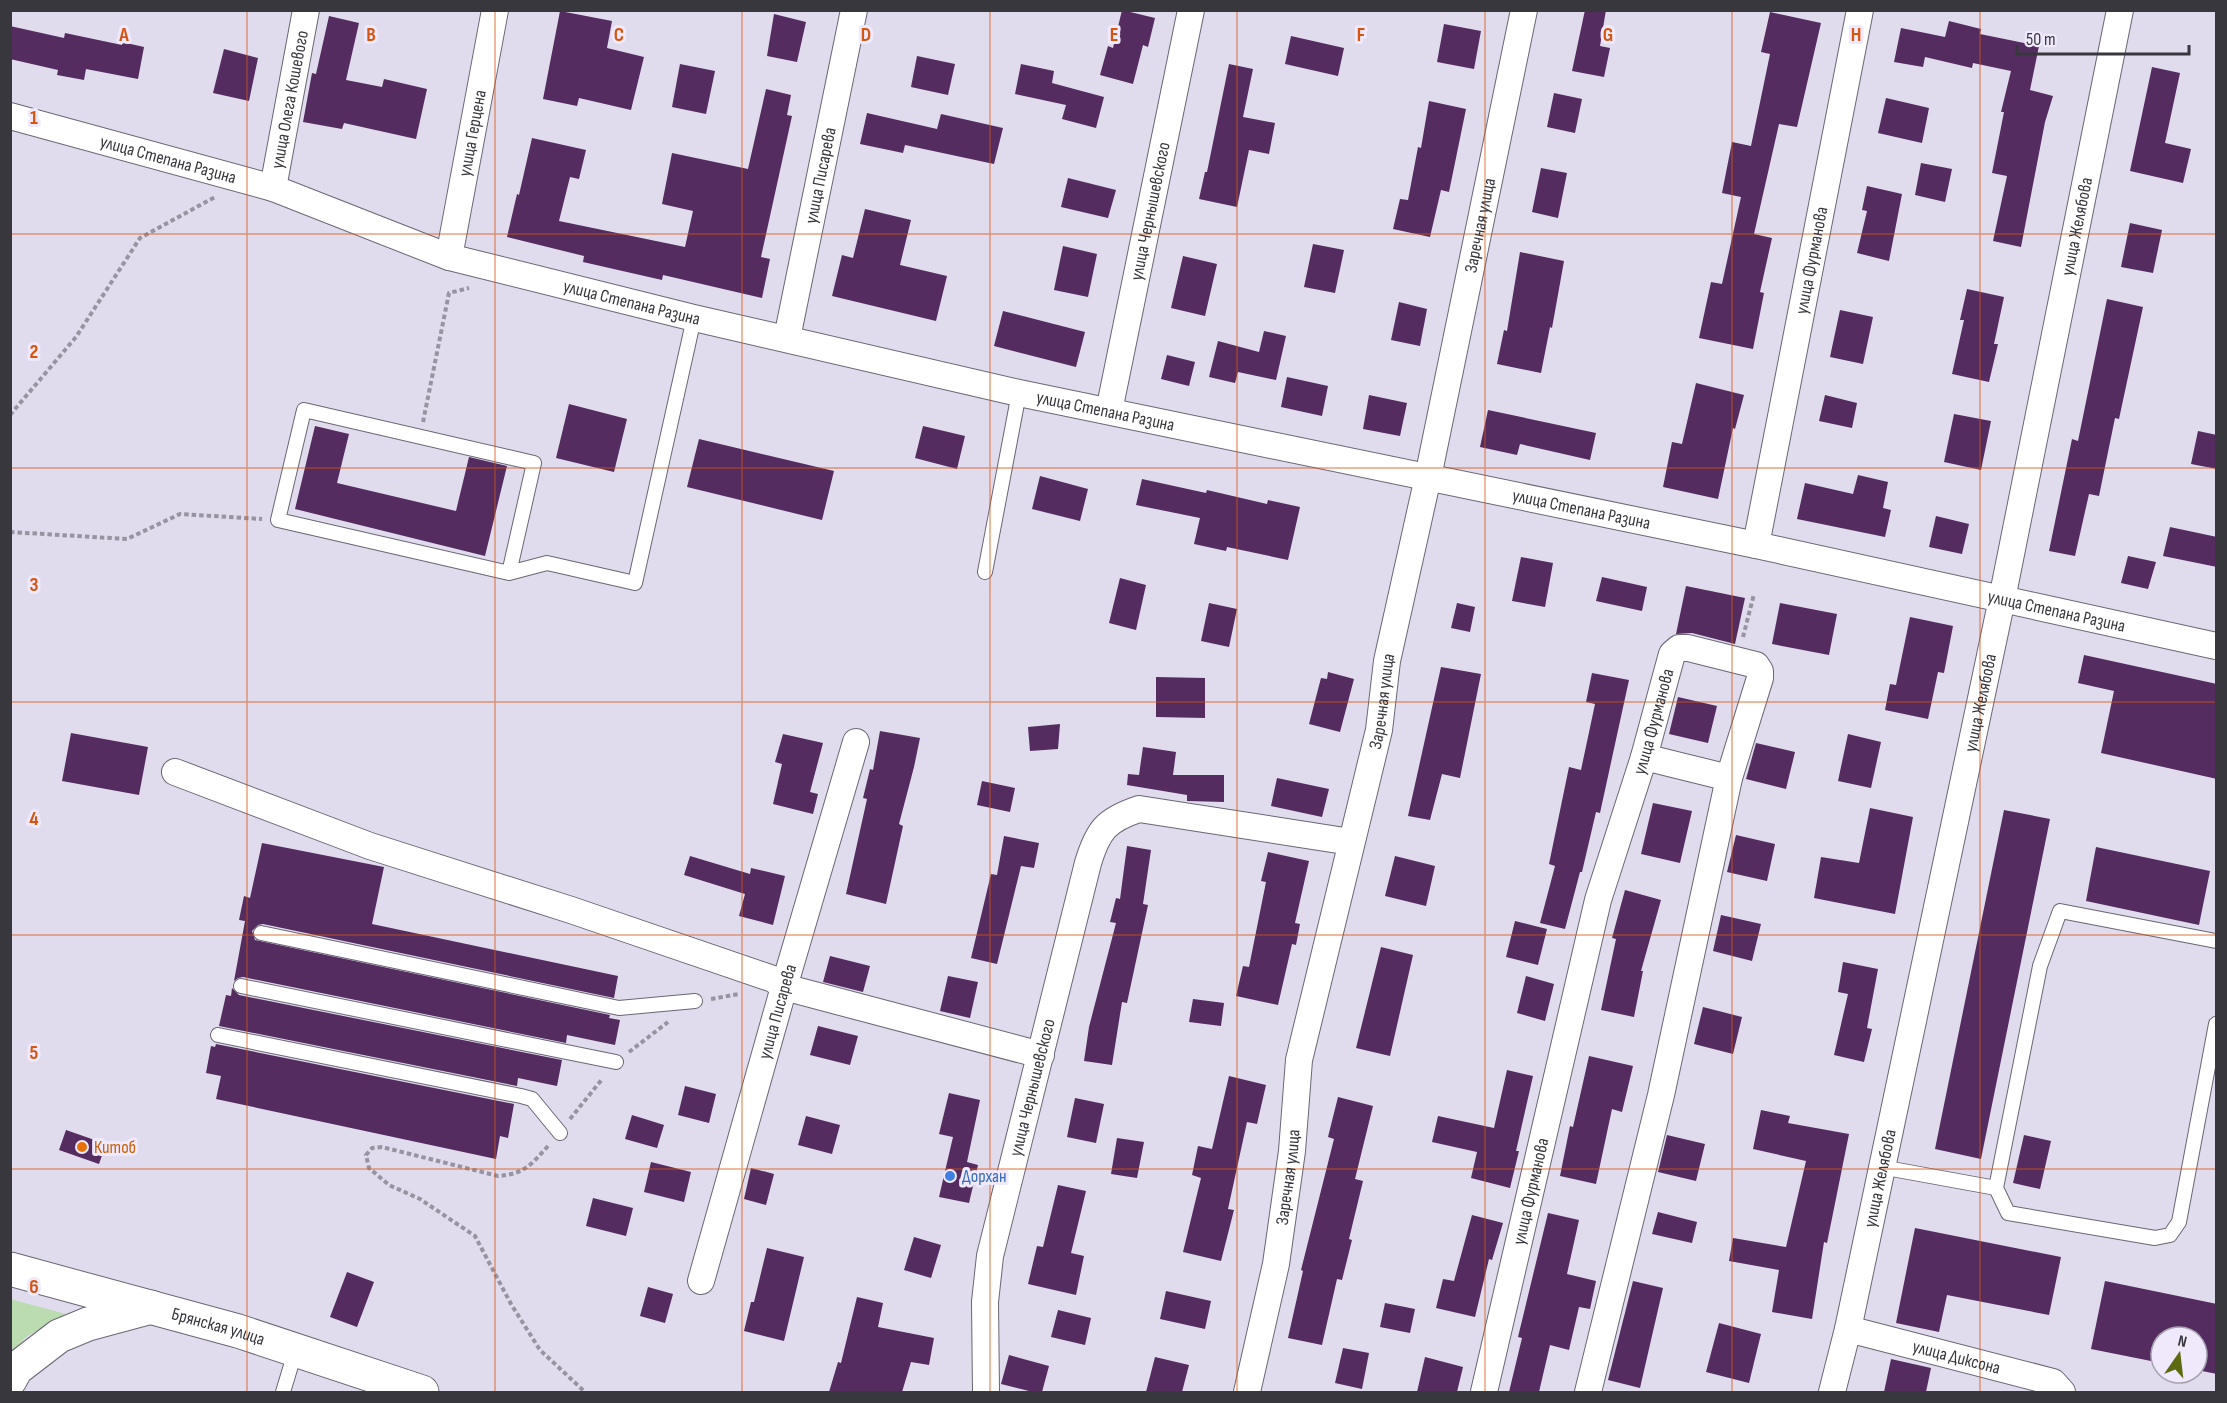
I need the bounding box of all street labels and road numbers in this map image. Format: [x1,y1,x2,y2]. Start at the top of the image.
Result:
street label: улица Олега Кошевого [267,29,313,170]
street label: улица Герцена [454,88,491,178]
street label: улица Писарева [801,125,841,225]
street label: улица Степана Разина [98,131,239,188]
street label: улица Чернышевского [1126,140,1175,282]
street label: Заречная улица [1460,176,1500,275]
street label: улица Желябова [2057,176,2097,278]
street label: улица Фурманова [1791,205,1833,316]
street label: улица Степана Разина [561,276,702,330]
street label: улица Степана Разина [1035,387,1176,436]
street label: улица Степана Разина [1510,485,1652,534]
street label: улица Степана Разина [1986,586,2127,637]
street label: Заречная улица [1365,651,1399,751]
street label: улица Желябова [1960,652,2001,754]
street label: улица Фурманова [1629,666,1679,777]
street label: улица Писарева [754,962,801,1062]
street label: улица Чернышевского [1005,1017,1060,1158]
street label: улица Желябова [1860,1127,1901,1229]
street label: Заречная улица [1272,1128,1305,1226]
street label: улица Фурманова [1508,1136,1554,1247]
street label: Брянская улица [169,1303,267,1350]
street label: улица Диксона [1910,1336,2002,1379]

